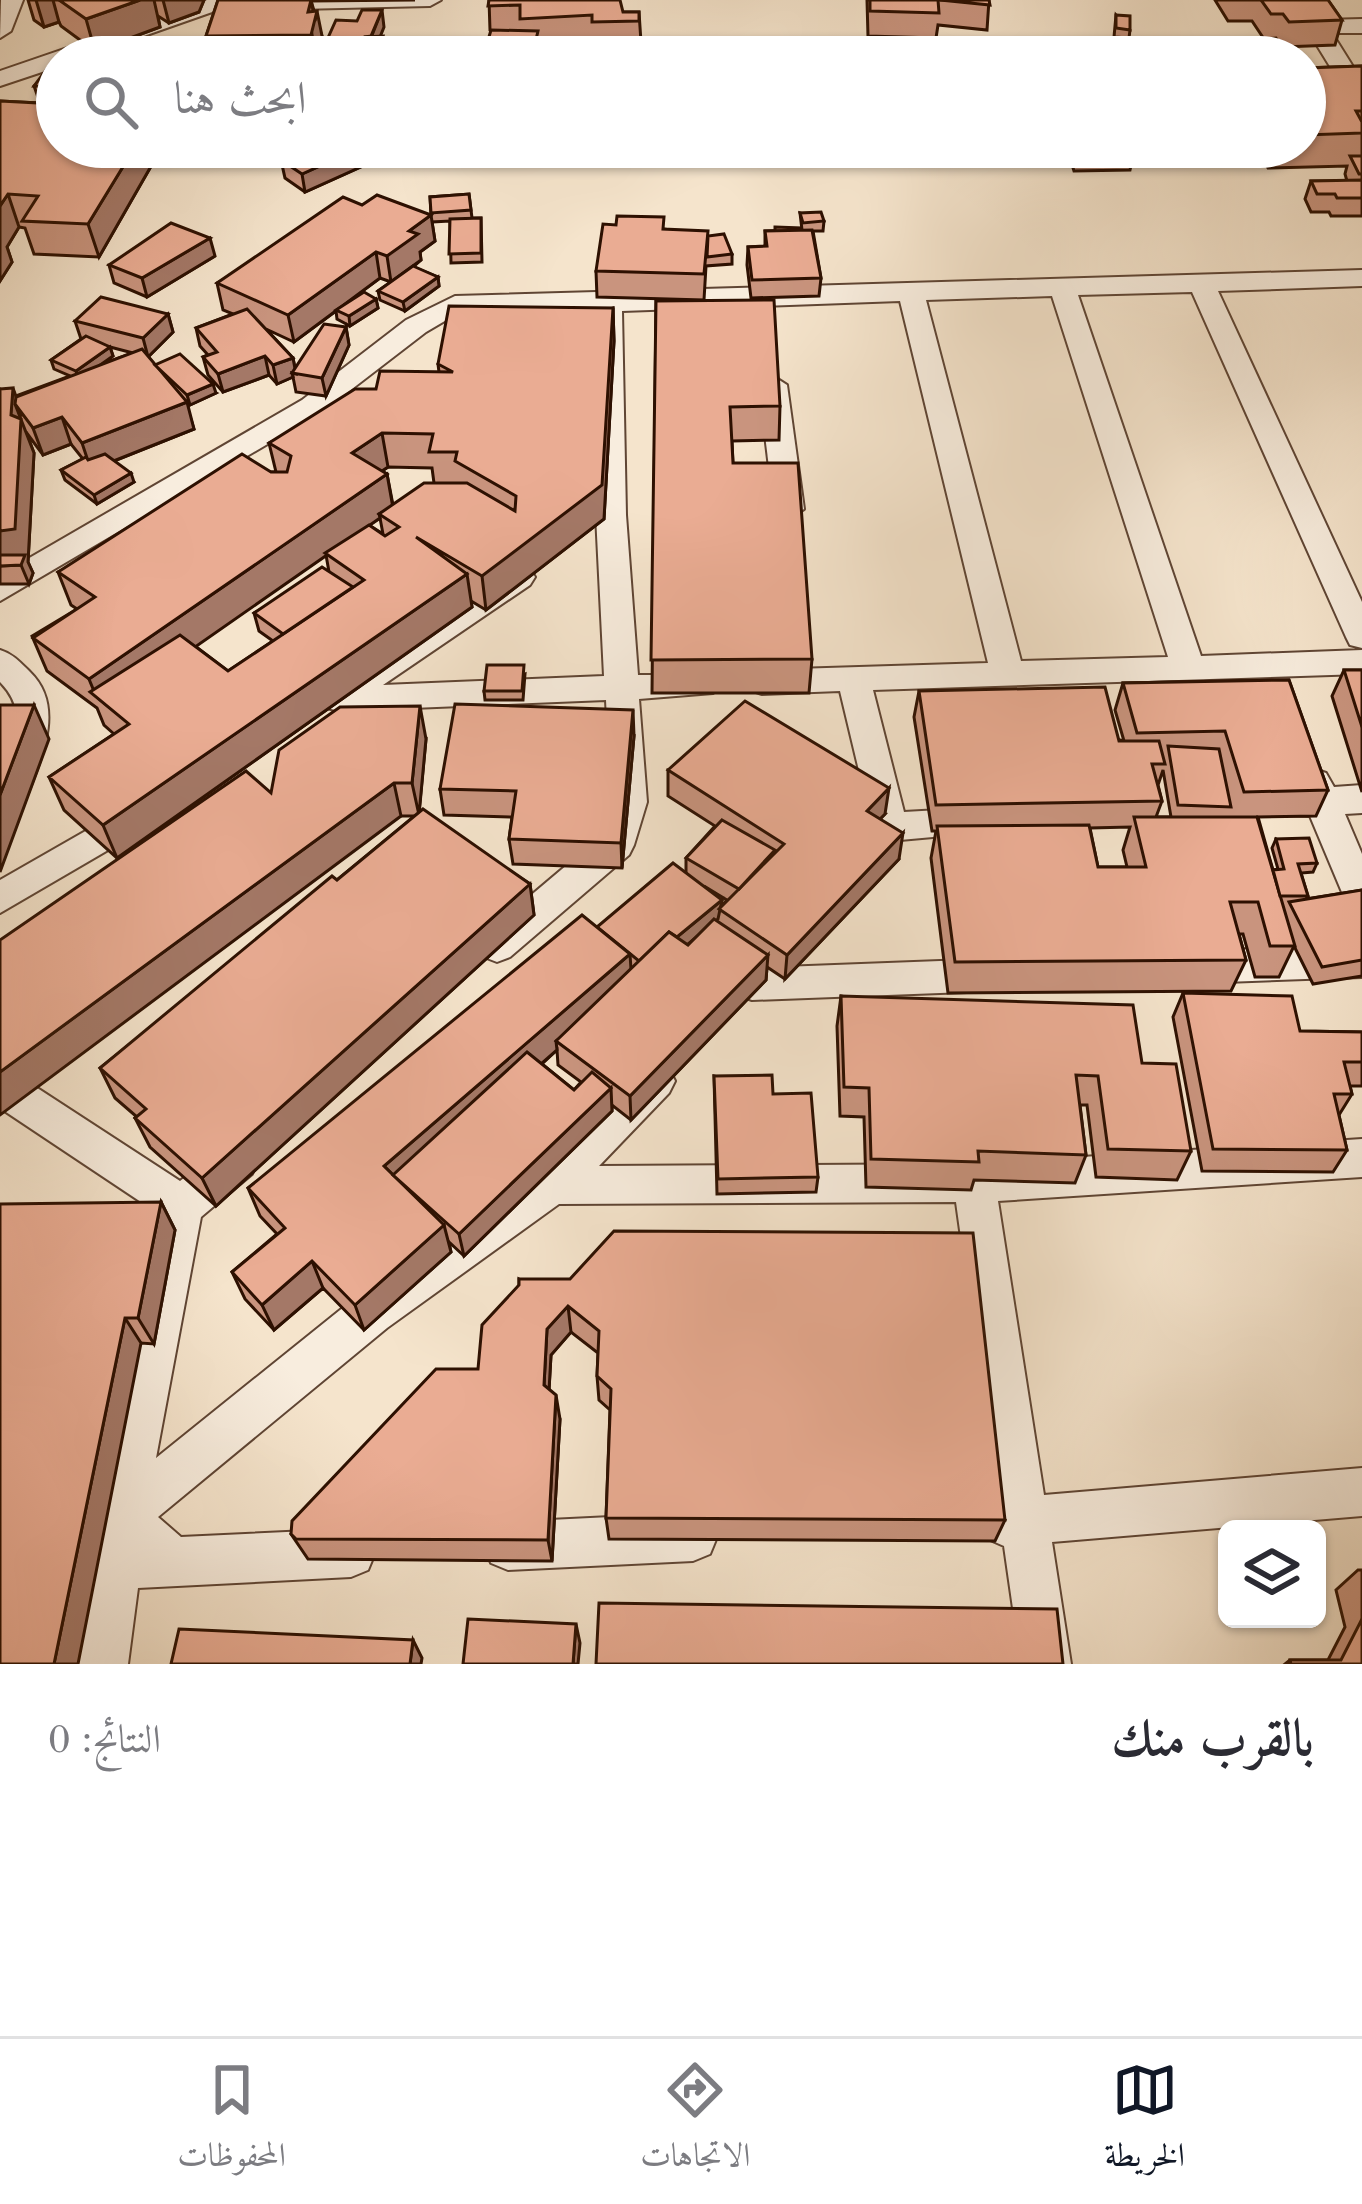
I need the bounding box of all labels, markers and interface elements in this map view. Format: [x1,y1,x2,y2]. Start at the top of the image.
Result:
search box [36,36,1326,168]
icon: search [78,69,144,135]
text: ابحث هنا [174,79,307,124]
map controls [1218,1520,1326,1628]
button: layers [1218,1520,1326,1628]
text: بالقرب منك [1111,1716,1314,1767]
text: النتائج: 0 [48,1722,161,1761]
tab: المحفوظات [177,2057,286,2187]
tab: الاتجاهات [640,2057,750,2187]
tab: الخريطة [1105,2057,1185,2187]

